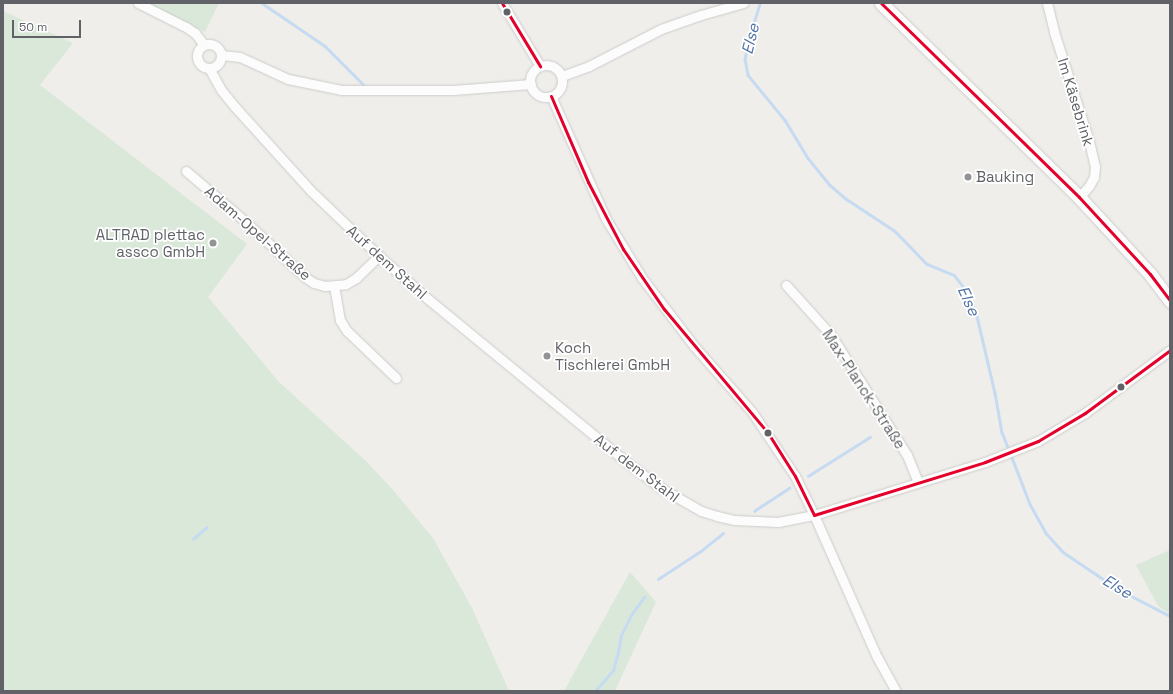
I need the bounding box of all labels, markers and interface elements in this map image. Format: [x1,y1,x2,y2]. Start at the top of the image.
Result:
unlabelled marker [502,7,512,17]
scale bar [14,12,83,38]
text: 50 m [19,19,47,35]
water label: Else [738,22,764,56]
street label: Im Käsebrink [1054,56,1098,148]
place label: Bauking [976,168,1034,186]
marker: Bauking [963,172,973,182]
street label: Adam-Opel-Straße [201,182,315,284]
street label: Auf dem Stahl [343,221,431,303]
place label: ALTRAD plettac assco GmbH [96,225,205,260]
marker: ALTRAD plettac assco GmbH [208,238,218,248]
water label: Else [953,283,983,319]
street label: Max-Planck-Straße [819,326,909,452]
place label: Koch Tischlerei GmbH [555,338,670,373]
marker: Koch Tischlerei GmbH [542,351,552,361]
unlabelled marker [1116,382,1126,392]
unlabelled marker [763,428,773,438]
street label: Auf dem Stahl [591,430,683,506]
water label: Else [1099,571,1135,603]

